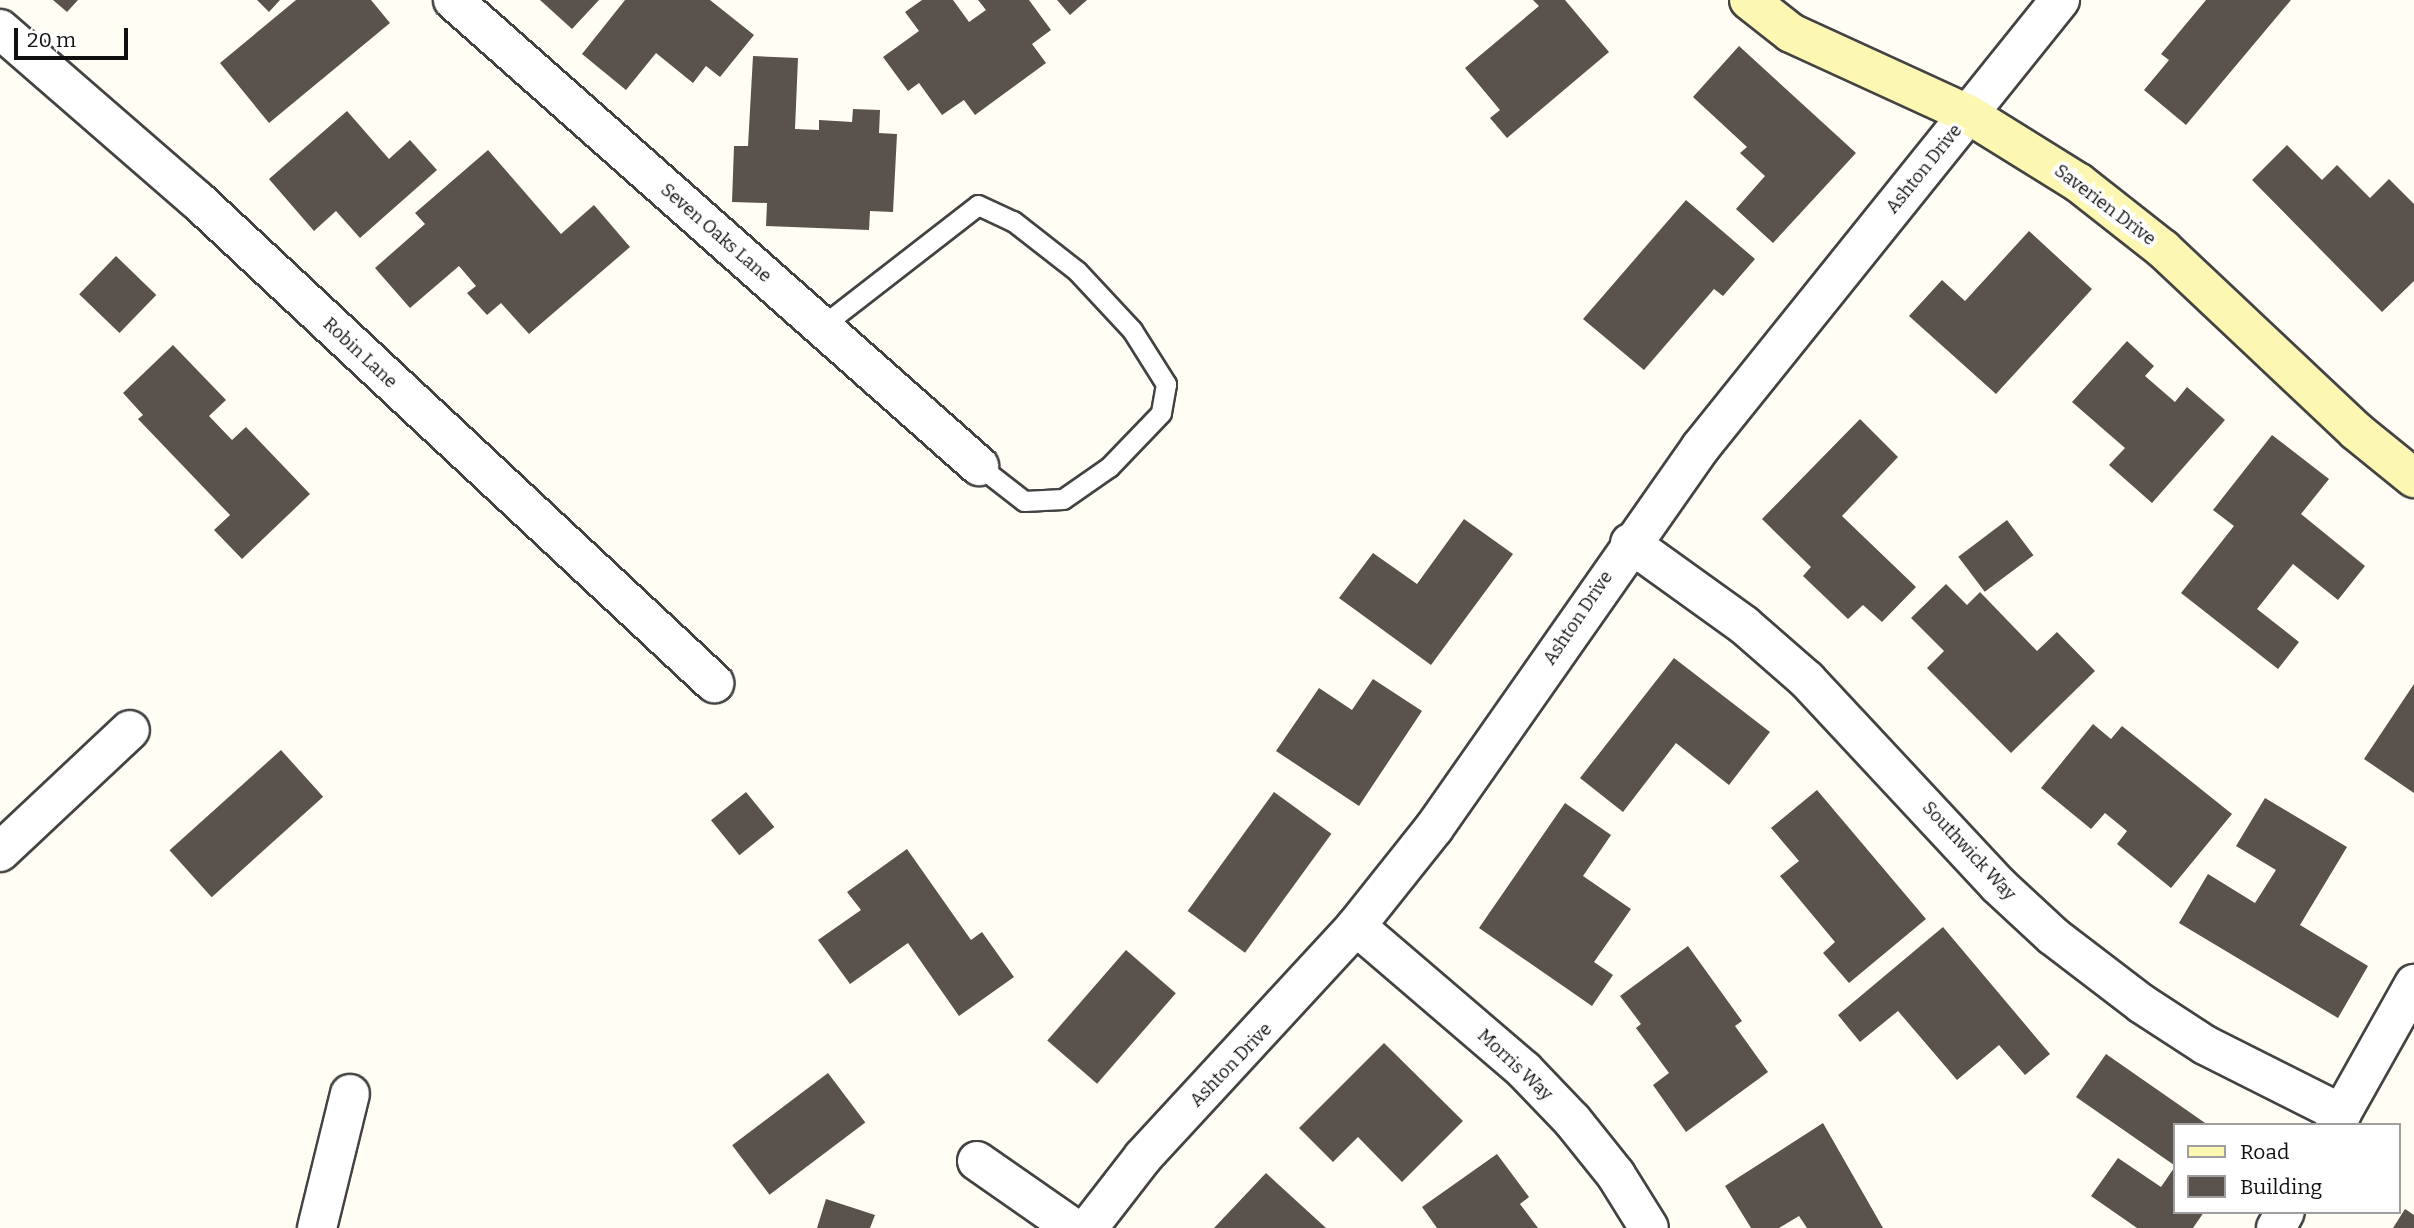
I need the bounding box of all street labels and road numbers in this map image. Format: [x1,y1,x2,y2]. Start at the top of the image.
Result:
street label: Ashton Drive [1882,120,1966,218]
street label: Saverien Drive [2050,160,2160,250]
street label: Seven Oaks Lane [656,179,776,287]
street label: Robin Lane [318,313,402,393]
street label: Ashton Drive [1539,567,1617,669]
street label: Southwick Way [1918,797,2020,905]
street label: Ashton Drive [1186,1019,1276,1111]
street label: Morris Way [1473,1025,1557,1105]

